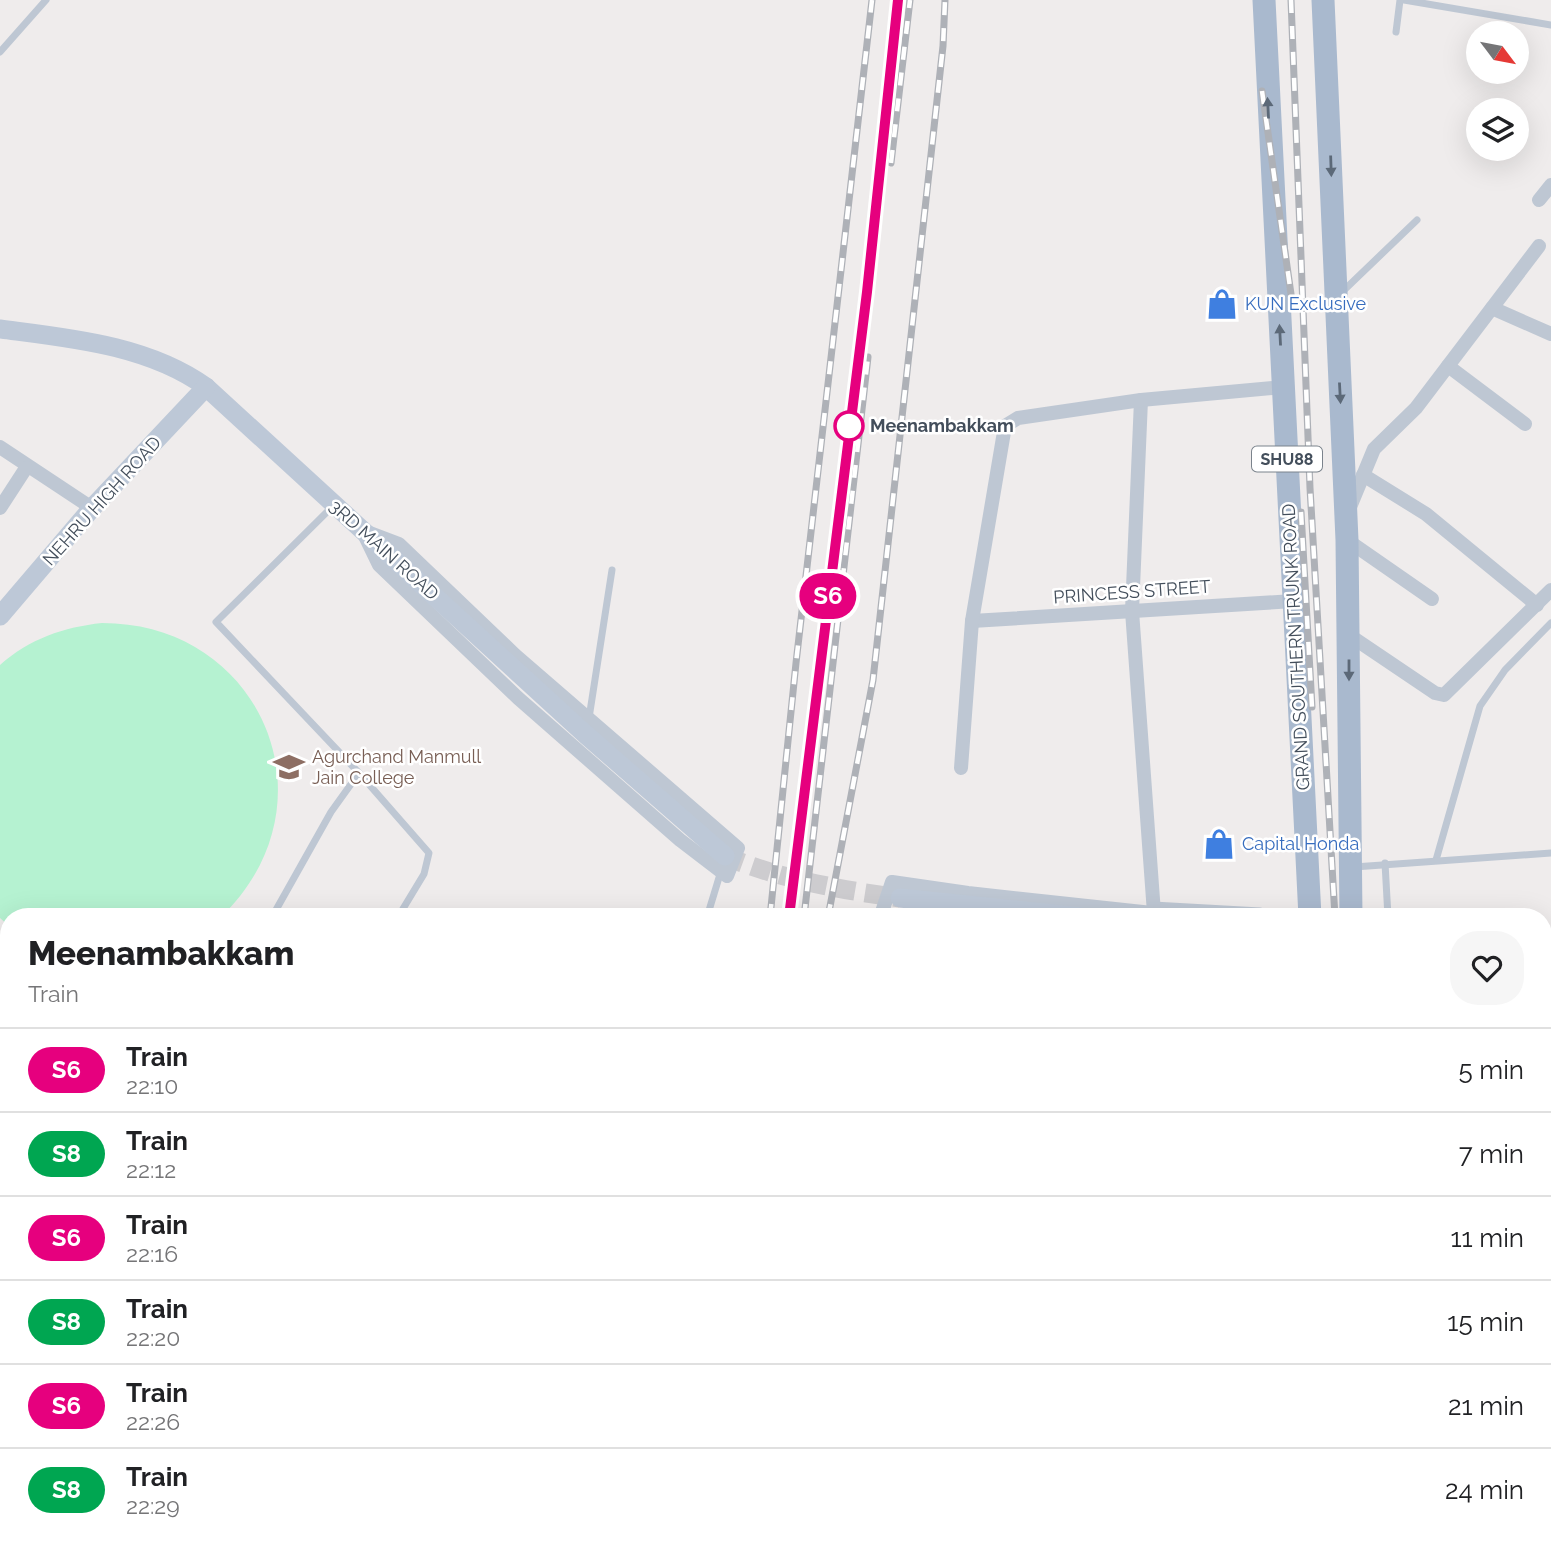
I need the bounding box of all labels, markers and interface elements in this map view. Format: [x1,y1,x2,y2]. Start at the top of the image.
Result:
north arrow [1466,21,1530,84]
map controls [1466,21,1529,161]
one-way arrow [1263,97,1274,119]
button: layers [1466,98,1529,161]
one-way arrow [1325,155,1336,177]
shop icon: KUN Exclusive [1205,287,1239,321]
place label: KUN Exclusive [1245,293,1367,314]
one-way arrow [1275,324,1286,346]
one-way arrow [1335,383,1346,405]
marker: Meenambakkam [834,411,864,441]
place label: Meenambakkam [870,415,1014,436]
street label: NEHRU HIGH ROAD [38,432,165,570]
road number: SHU88 [1252,446,1322,472]
street label: 3RD MAIN ROAD [325,495,443,604]
street label: GRAND SOUTHERN TRUNK ROAD [1277,503,1313,791]
line badge: S6 [796,573,860,619]
street label: PRINCESS STREET [1053,576,1211,607]
text: S6 [813,581,843,610]
one-way arrow [1343,659,1355,681]
place label: Agurchand Manmull Jain College [312,746,481,788]
school or university icon: Agurchand Manmull Jain College [272,750,306,784]
shop icon: Capital Honda [1202,827,1236,861]
place label: Capital Honda [1242,833,1359,854]
button: heart [1450,931,1524,1005]
text: Meenambakkam [28,934,294,973]
text: Train [28,980,79,1007]
text: Train [126,1042,188,1072]
text: S6 [52,1055,81,1084]
text: 5 min [1458,1055,1524,1085]
text: 22:10 [126,1072,178,1099]
text: Train [126,1126,188,1156]
text: S8 [52,1139,81,1168]
text: 7 min [1459,1139,1524,1169]
text: 22:12 [126,1156,176,1183]
text: Train [126,1210,188,1240]
text: S6 [52,1223,81,1252]
text: 11 min [1450,1223,1524,1253]
text: 22:16 [126,1240,178,1267]
text: Train [126,1294,188,1324]
text: S8 [52,1307,81,1336]
text: 15 min [1447,1307,1524,1337]
text: 22:20 [126,1324,180,1351]
text: Train [126,1378,188,1408]
text: S6 [52,1391,81,1420]
text: 21 min [1448,1391,1524,1421]
text: 22:26 [126,1408,180,1435]
text: Train [126,1462,188,1492]
text: S8 [52,1475,81,1504]
text: 24 min [1445,1475,1524,1505]
text: 22:29 [126,1492,180,1519]

